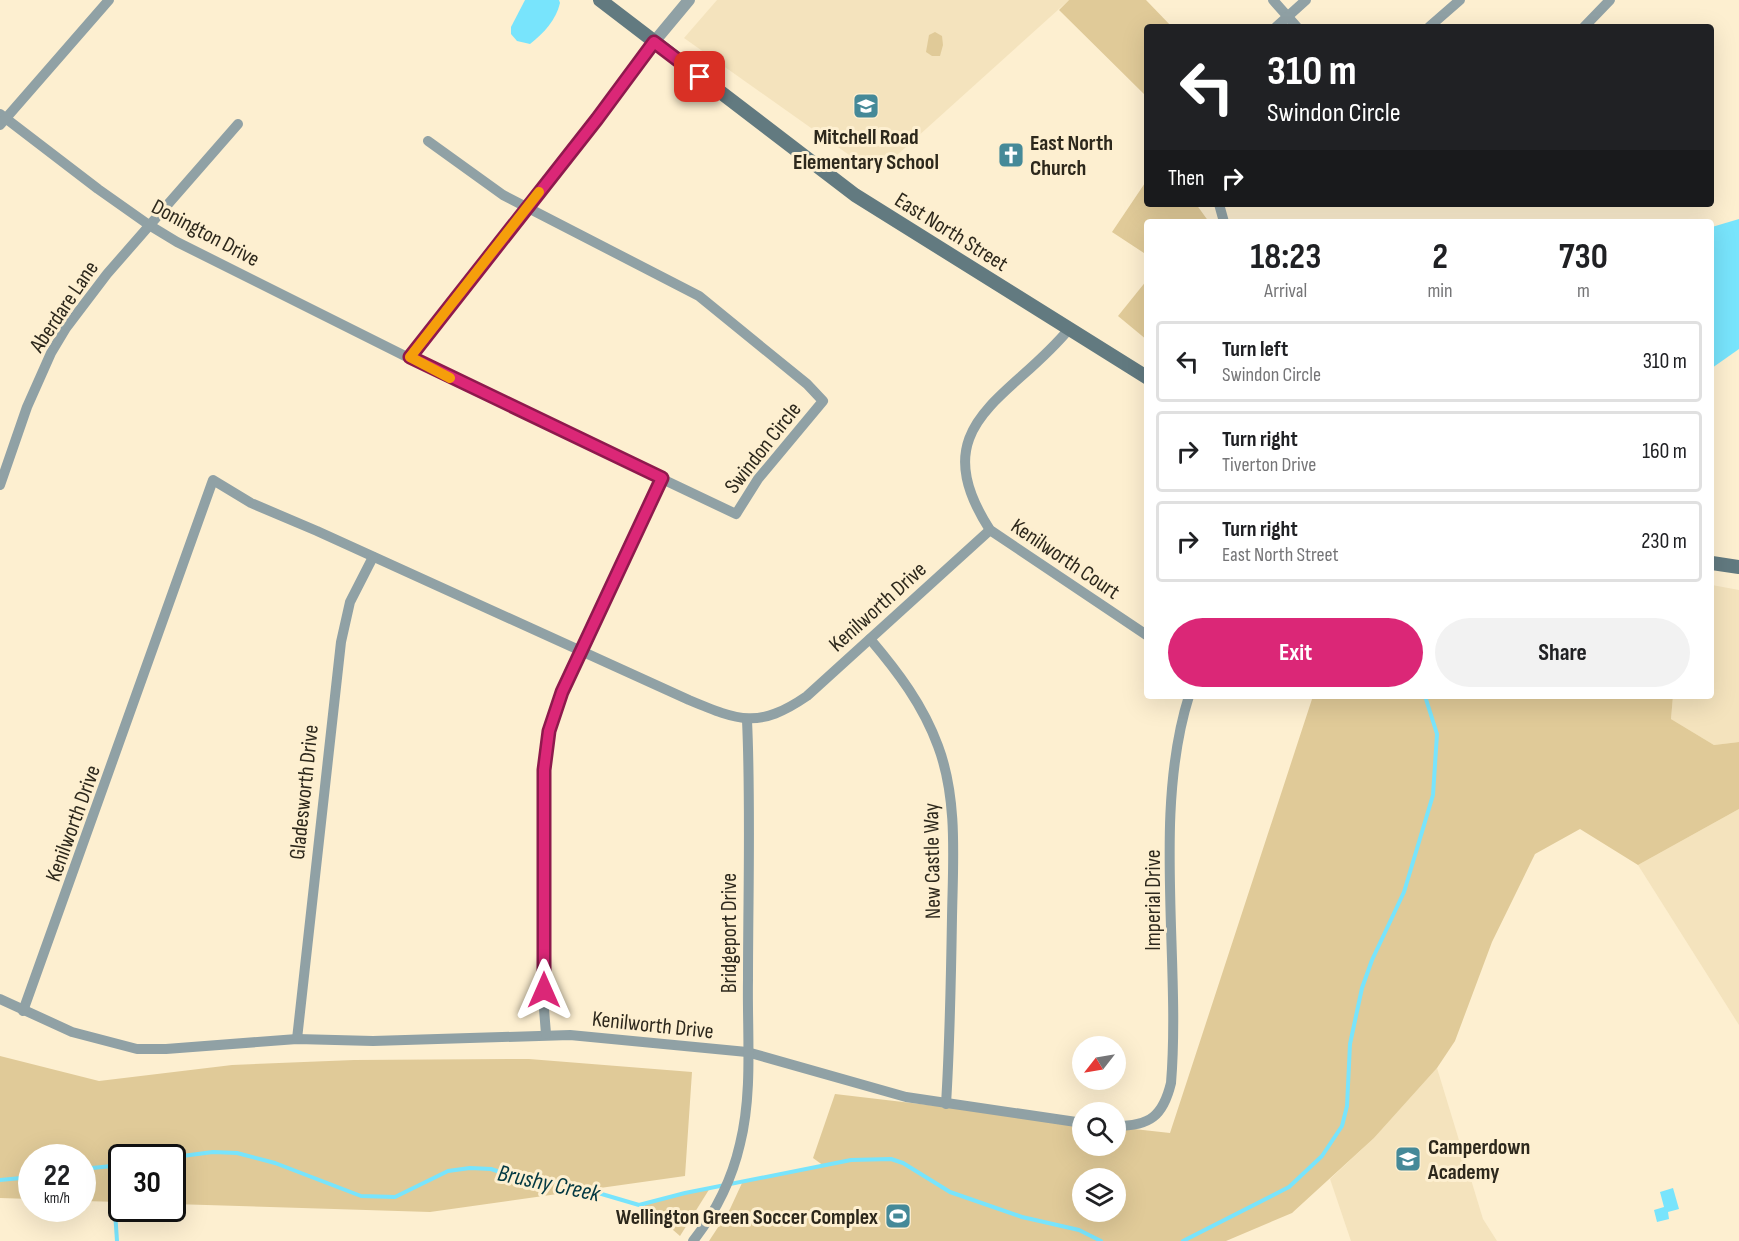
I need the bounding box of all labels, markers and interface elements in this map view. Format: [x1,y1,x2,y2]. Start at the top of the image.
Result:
text: 310 m [1267,46,1357,97]
icon: left [1168,48,1246,126]
pin [674,51,725,102]
icon: arrive [683,60,716,93]
school or university icon: Mitchell Road Elementary School [851,91,881,121]
text: Swindon Circle [1267,97,1401,129]
place label: Mitchell Road Elementary School [793,124,939,176]
place label: East North Church [1030,130,1113,182]
church icon: East North Church [996,140,1026,170]
icon: right [1216,162,1249,195]
text: Then [1168,165,1204,192]
street label: East North Street [890,187,1013,278]
street label: Donington Drive [147,194,264,273]
text: 18:23 [1250,236,1321,279]
text: 2 [1432,236,1448,279]
text: 730 [1559,236,1608,279]
street label: Aberdare Lane [23,256,105,359]
text: Arrival [1264,279,1307,303]
text: min [1427,279,1453,303]
text: m [1577,279,1590,303]
text: Turn left [1222,336,1288,363]
icon: left [1171,345,1204,378]
text: 310 m [1643,348,1687,375]
text: Swindon Circle [1222,363,1321,387]
street label: Swindon Circle [719,397,807,499]
text: Turn right [1222,426,1298,453]
icon: right [1171,435,1204,468]
text: 160 m [1642,438,1687,465]
text: Tiverton Drive [1222,453,1316,477]
street label: Kenilworth Court [1006,513,1125,606]
text: Turn right [1222,516,1298,543]
icon: right [1171,525,1204,558]
text: 230 m [1641,528,1687,555]
text: East North Street [1222,543,1339,567]
street label: Kenilworth Drive [824,556,932,658]
button: Exit [1168,618,1423,687]
button: Share [1435,618,1690,687]
street label: Gladesworth Drive [284,723,325,861]
street label: Kenilworth Drive [40,762,107,885]
street label: New Castle Way [918,802,947,919]
street label: Imperial Drive [1140,849,1167,951]
street label: Bridgeport Drive [716,873,743,993]
position arrow [512,958,576,1022]
street label: Kenilworth Drive [591,1006,715,1045]
north arrow [1072,1036,1126,1090]
map controls [1072,1036,1126,1222]
button: search [1072,1102,1126,1156]
place label: Camperdown Academy [1427,1134,1530,1186]
speed limit sign: 30 [108,1144,186,1222]
school or university icon: Camperdown Academy [1393,1144,1423,1174]
text: 22 [44,1158,70,1194]
water label: Brushy Creek [495,1159,604,1209]
button: layers [1072,1168,1126,1222]
text: km/h [44,1189,70,1208]
sports icon: Wellington Green Soccer Complex [883,1201,913,1231]
place label: Wellington Green Soccer Complex [616,1204,878,1231]

